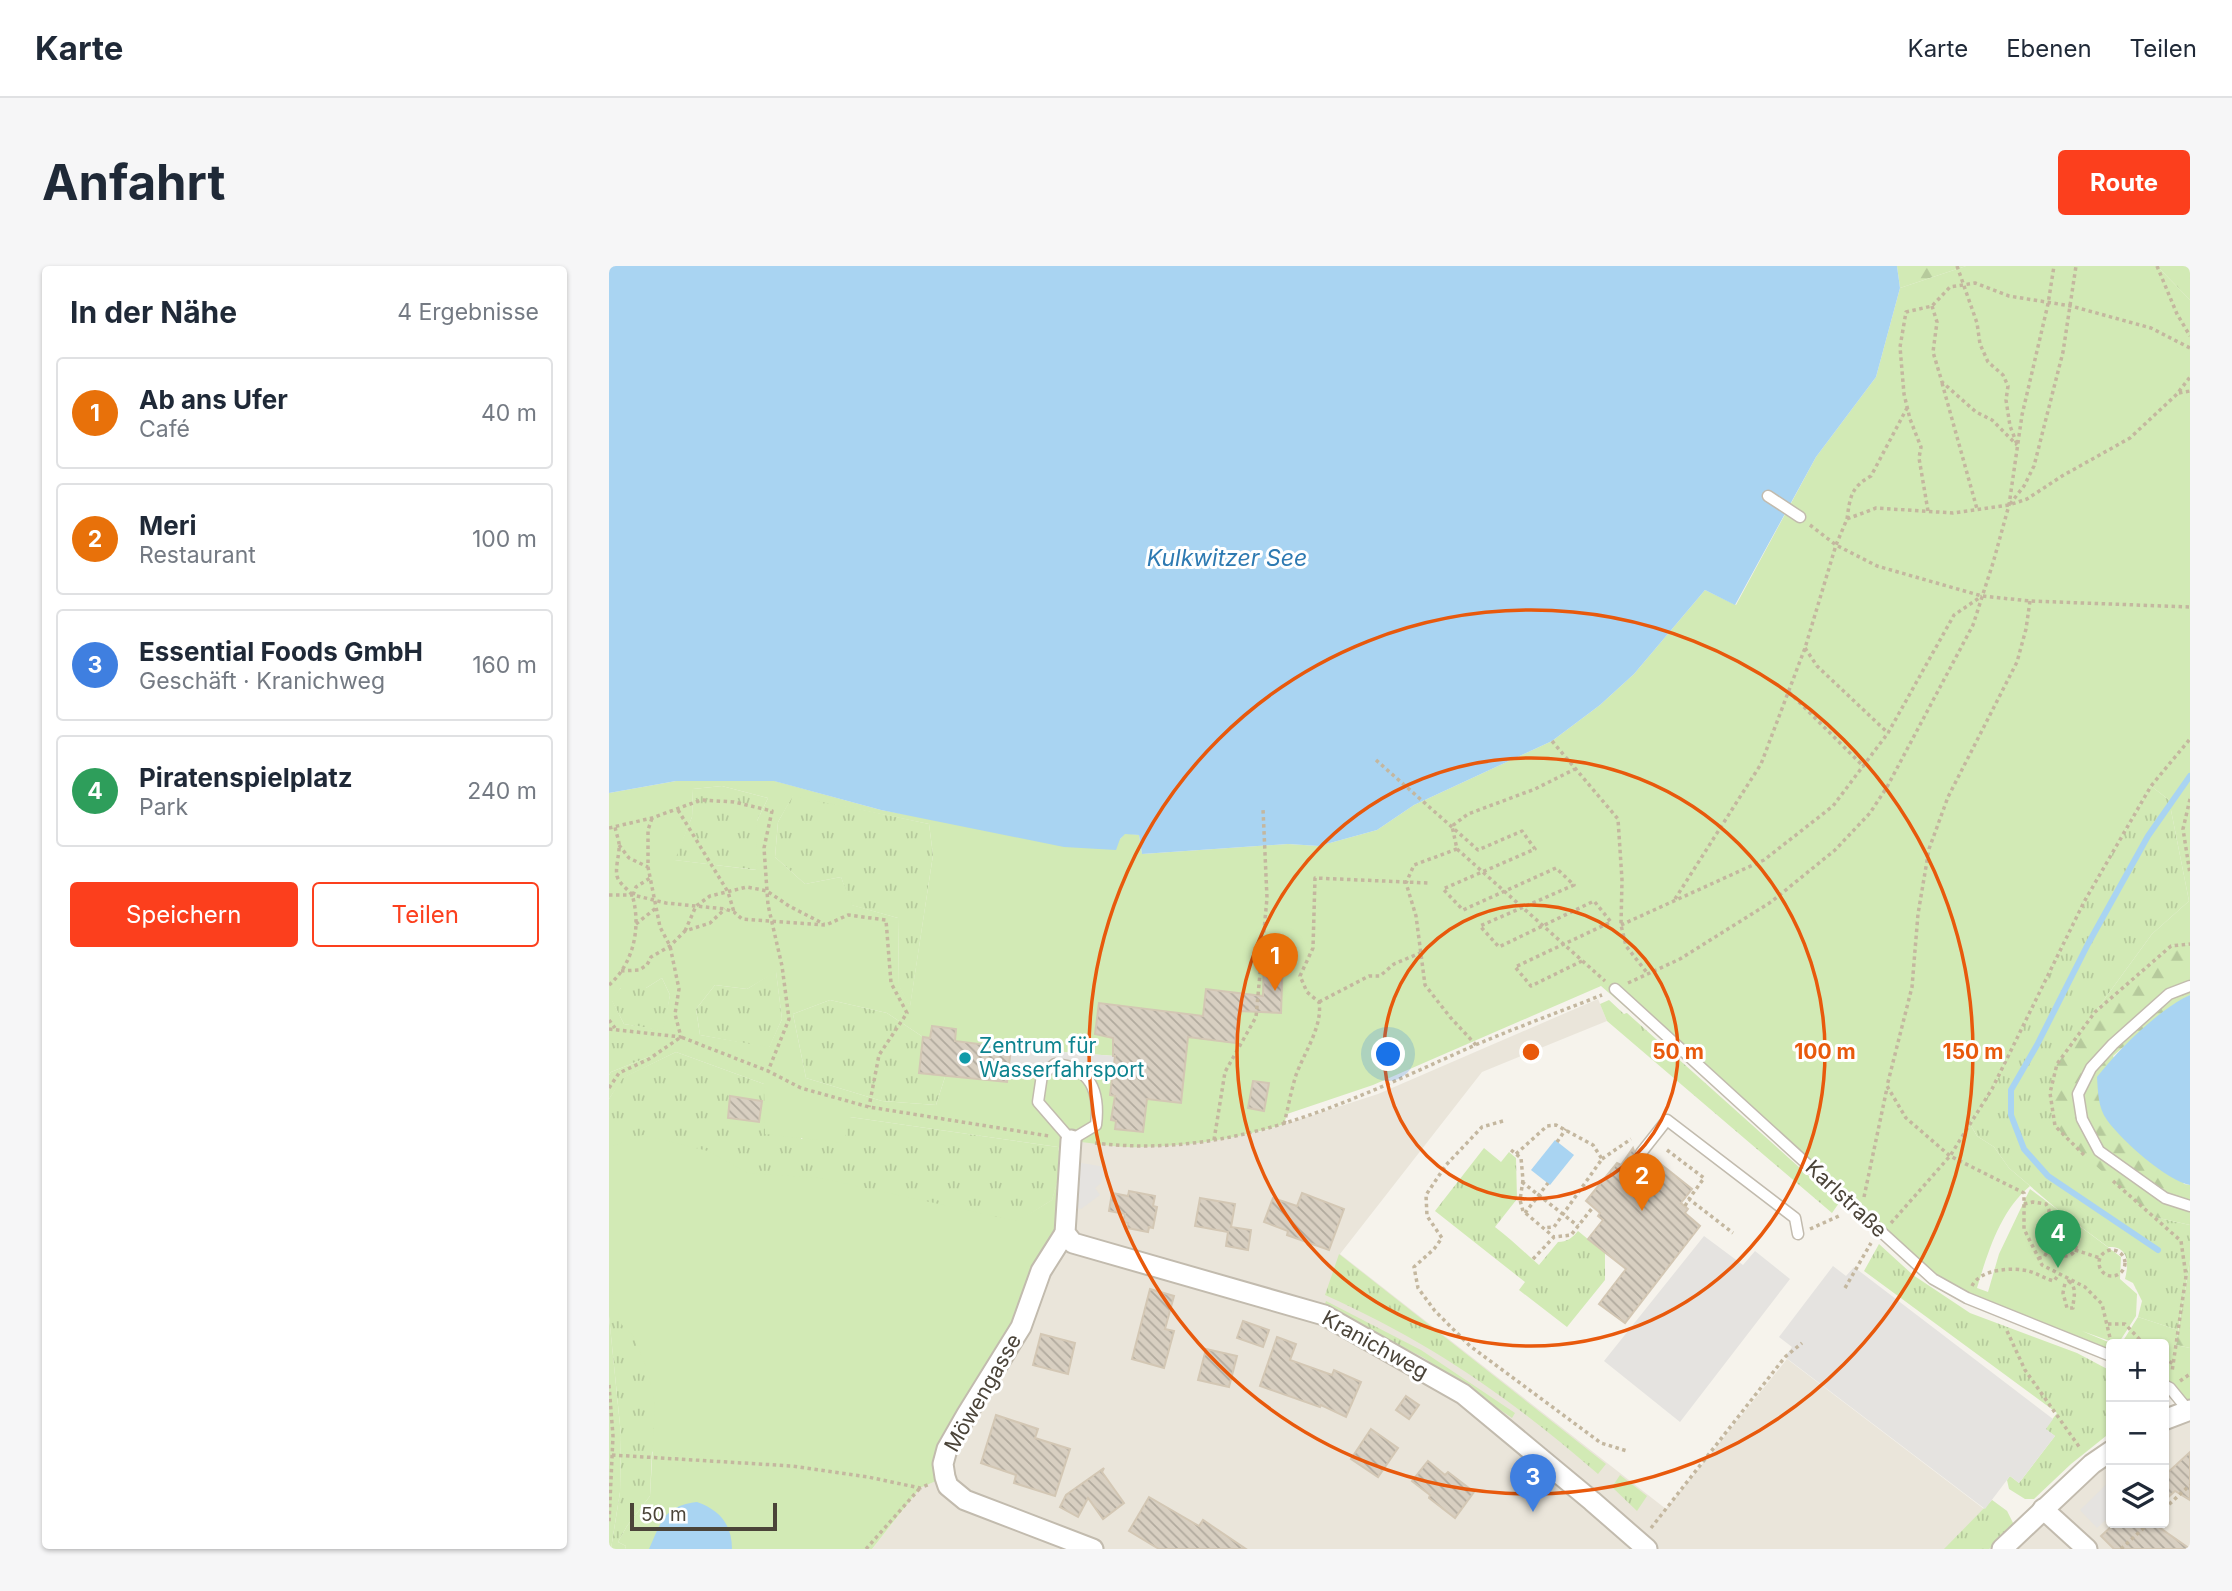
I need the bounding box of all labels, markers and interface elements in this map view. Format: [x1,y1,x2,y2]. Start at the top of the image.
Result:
text: Karte [35,28,123,68]
text: Karte [1908,34,1968,63]
text: Ebenen [2006,34,2092,63]
text: Teilen [2130,34,2197,63]
button: Route [2058,150,2190,215]
text: Anfahrt [42,153,225,212]
text: In der Nähe [70,294,237,330]
text: 4 Ergebnisse [397,298,539,326]
text: Ab ans Ufer [139,384,288,415]
text: 1 [90,399,100,427]
text: 40 m [481,399,537,427]
text: Café [139,415,190,443]
text: Meri [139,510,197,541]
text: 2 [88,525,102,553]
text: 100 m [472,525,537,553]
text: Restaurant [139,541,256,569]
water label: Kulkwitzer See [1147,544,1307,572]
text: Essential Foods GmbH [139,636,423,667]
text: 3 [88,651,102,679]
text: 160 m [472,651,537,679]
text: Geschäft · Kranichweg [139,667,385,695]
text: Piratenspielplatz [139,762,353,793]
text: 4 [87,777,103,805]
text: 240 m [467,777,537,805]
text: Park [139,793,188,821]
button: Speichern [70,882,298,947]
button: Teilen [312,882,539,947]
pin: 1 [1252,933,1298,991]
place label: Zentrum für Wasserfahrsport [979,1033,1144,1082]
your location [1371,1037,1405,1071]
text: 50 m [1652,1039,1704,1064]
text: 100 m [1794,1039,1856,1064]
text: 150 m [1943,1039,2003,1064]
centre of rings [1519,1040,1543,1064]
marker: Zentrum für Wasserfahrsport [957,1050,973,1066]
pin: 2 [1619,1153,1665,1211]
street label: Karlstraße [1800,1155,1892,1243]
pin: 4 [2035,1210,2081,1268]
street label: Kranichweg [1318,1305,1433,1384]
street label: Möwengasse [939,1329,1026,1456]
map controls [2106,1339,2169,1528]
button: + [2106,1339,2169,1402]
button: − [2106,1402,2169,1465]
pin: 3 [1510,1454,1556,1512]
button: layers [2106,1465,2169,1528]
scale bar [630,1500,777,1532]
text: 50 m [641,1503,687,1526]

